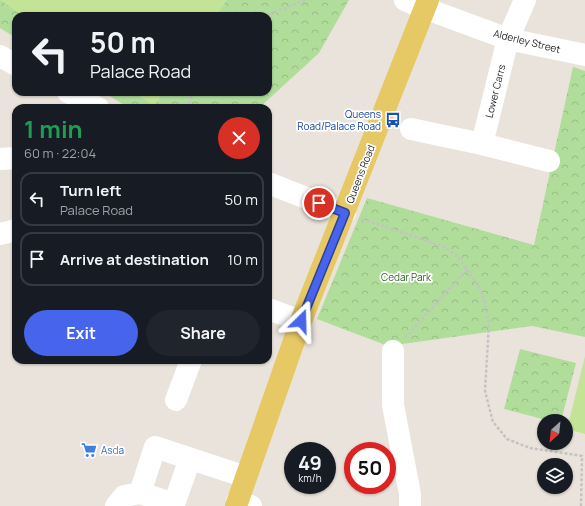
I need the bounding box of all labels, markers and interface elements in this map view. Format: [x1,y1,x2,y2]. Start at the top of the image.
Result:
text: 50 m [90,23,156,61]
street label: Alderley Street [492,26,562,56]
icon: left [24,28,76,80]
text: Palace Road [90,59,191,83]
street label: Lower Carrs [482,63,508,119]
place label: Queens Road/Palace Road [297,107,381,133]
bus stop icon: Queens Road/Palace Road [384,111,402,129]
text: 1 min [24,112,83,145]
button: close [218,117,260,159]
street label: Queens Road [342,143,378,205]
text: 60 m · 22:04 [24,144,96,162]
text: Turn left [60,180,122,201]
pin [302,186,336,220]
icon: left [26,188,48,210]
text: 50 m [224,189,258,210]
icon: arrive [308,192,330,214]
text: Palace Road [60,201,133,219]
icon: arrive [26,248,48,270]
text: Arrive at destination [60,249,209,270]
text: 10 m [227,249,258,270]
park label: Cedar Park [381,270,432,284]
position arrow [280,300,322,342]
button: Exit [24,310,138,356]
button: Share [146,310,260,356]
north arrow [537,414,573,450]
map controls [537,414,573,494]
supermarket icon: Asda [80,441,98,459]
speed limit sign: 50 [344,442,396,494]
place label: Asda [101,443,124,457]
text: 49 [298,449,322,476]
button: layers [537,458,573,494]
text: km/h [298,471,322,485]

